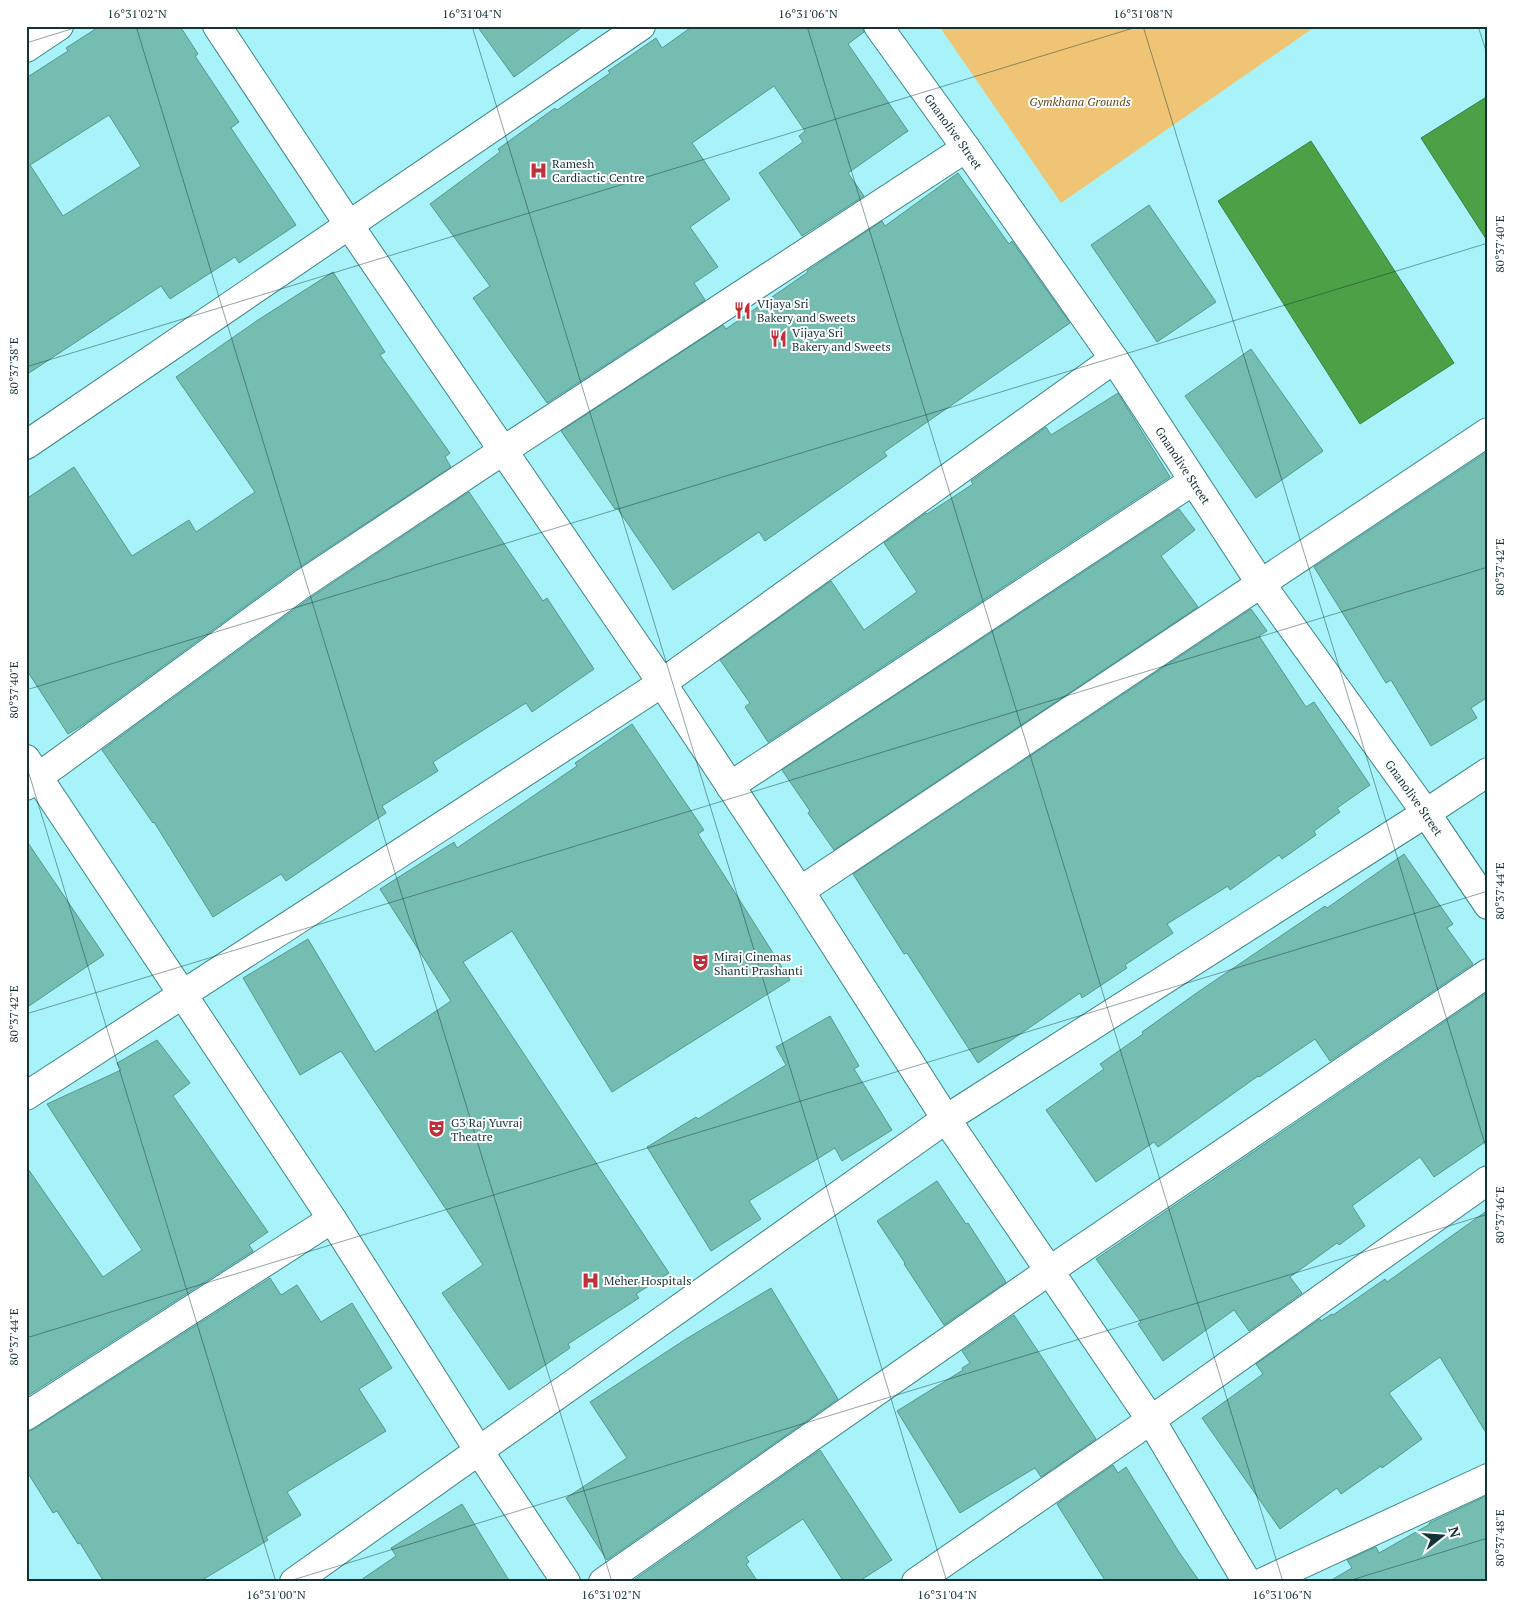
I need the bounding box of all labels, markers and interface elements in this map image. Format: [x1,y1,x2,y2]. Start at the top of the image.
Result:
text: 16°31'02"N [107,6,167,21]
text: 16°31'04"N [442,6,502,21]
text: 16°31'06"N [778,6,838,21]
text: 16°31'08"N [1113,6,1173,21]
street label: Gnanolive Street [922,91,986,173]
park label: Gymkhana Grounds [1029,94,1131,109]
place label: Ramesh Cardiactic Centre [552,156,645,185]
hospital icon: Ramesh Cardiactic Centre [528,160,548,180]
text: 80°37'40"E [1492,215,1507,273]
place label: VIjaya Sri Bakery and Sweets [757,296,856,325]
restaurant icon: VIjaya Sri Bakery and Sweets [733,300,753,320]
place label: Vijaya Sri Bakery and Sweets [792,325,891,354]
restaurant icon: Vijaya Sri Bakery and Sweets [768,329,788,349]
text: 80°37'38"E [6,337,21,395]
street label: Gnanolive Street [1153,424,1214,507]
text: 80°37'42"E [1492,538,1507,596]
text: 80°37'40"E [6,661,21,719]
street label: Gnanolive Street [1383,757,1447,839]
text: 80°37'44"E [1492,862,1507,920]
place label: Miraj Cinemas Shanti Prashanti [714,949,803,978]
theatre icon: Miraj Cinemas Shanti Prashanti [690,953,710,973]
text: 80°37'42"E [6,985,21,1043]
place label: G3 Raj Yuvraj Theatre [451,1115,523,1144]
theatre icon: G3 Raj Yuvraj Theatre [427,1119,447,1139]
text: 80°37'46"E [1492,1186,1507,1244]
hospital icon: Meher Hospitals [580,1270,600,1290]
place label: Meher Hospitals [604,1273,691,1288]
text: 80°37'44"E [6,1308,21,1366]
text: 80°37'48"E [1492,1509,1507,1567]
north arrow [1416,1510,1466,1560]
text: N [1444,1524,1466,1540]
text: 16°31'00"N [246,1587,306,1602]
text: 16°31'02"N [581,1587,641,1602]
text: 16°31'04"N [917,1587,977,1602]
text: 16°31'06"N [1252,1587,1312,1602]

